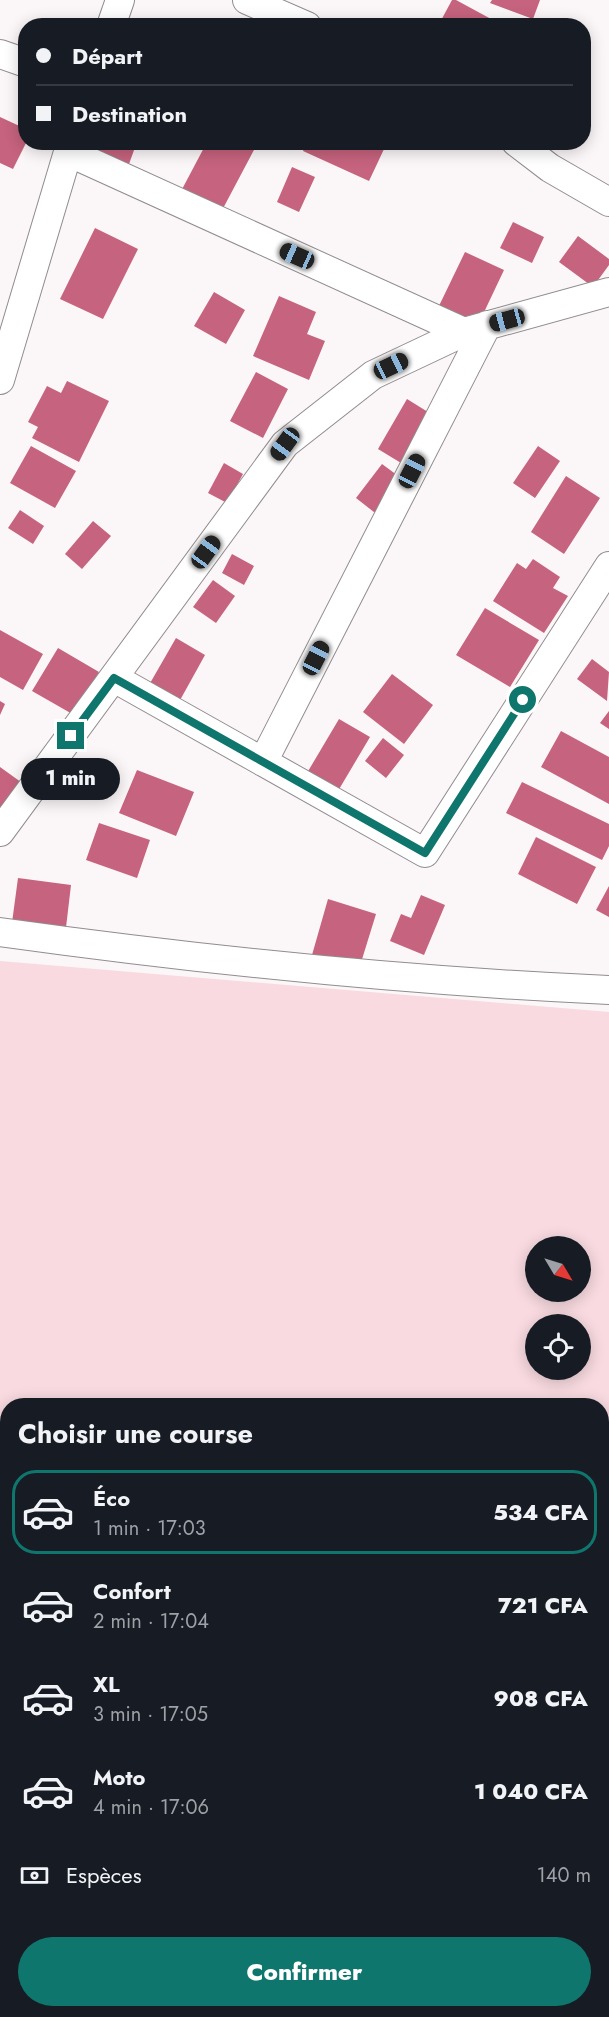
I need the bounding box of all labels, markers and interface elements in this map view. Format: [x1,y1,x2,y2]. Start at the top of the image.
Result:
text: Départ [72,40,142,72]
text: Destination [72,98,187,130]
car [277,240,317,272]
car [487,307,527,333]
car [371,350,411,382]
car [267,424,303,464]
car [396,451,428,491]
car [188,532,224,572]
car [300,638,332,678]
route start [509,686,536,713]
route end [57,722,84,749]
callout: 1 min [22,757,121,799]
text: 1 min [45,764,96,793]
north arrow [525,1236,591,1302]
map controls [525,1236,591,1380]
button: locate [525,1314,591,1380]
text: Choisir une course [18,1414,253,1453]
text: Éco [93,1482,130,1514]
icon: car [21,1485,75,1539]
text: 534 CFA [493,1496,588,1528]
text: 1 min · 17:03 [93,1514,206,1543]
text: Confort [93,1575,171,1607]
icon: car [21,1578,75,1632]
text: 721 CFA [498,1589,588,1621]
text: 2 min · 17:04 [93,1607,209,1636]
text: XL [93,1668,120,1700]
icon: car [21,1671,75,1725]
text: 908 CFA [494,1682,588,1714]
text: 3 min · 17:05 [93,1700,208,1729]
text: Moto [93,1761,146,1793]
icon: car [21,1764,75,1818]
text: 1 040 CFA [474,1775,588,1807]
text: 4 min · 17:06 [93,1793,209,1822]
icon: cash [18,1859,51,1892]
text: Espèces [66,1859,142,1891]
text: 140 m [537,1861,591,1890]
button: Confirmer [18,1937,591,2006]

